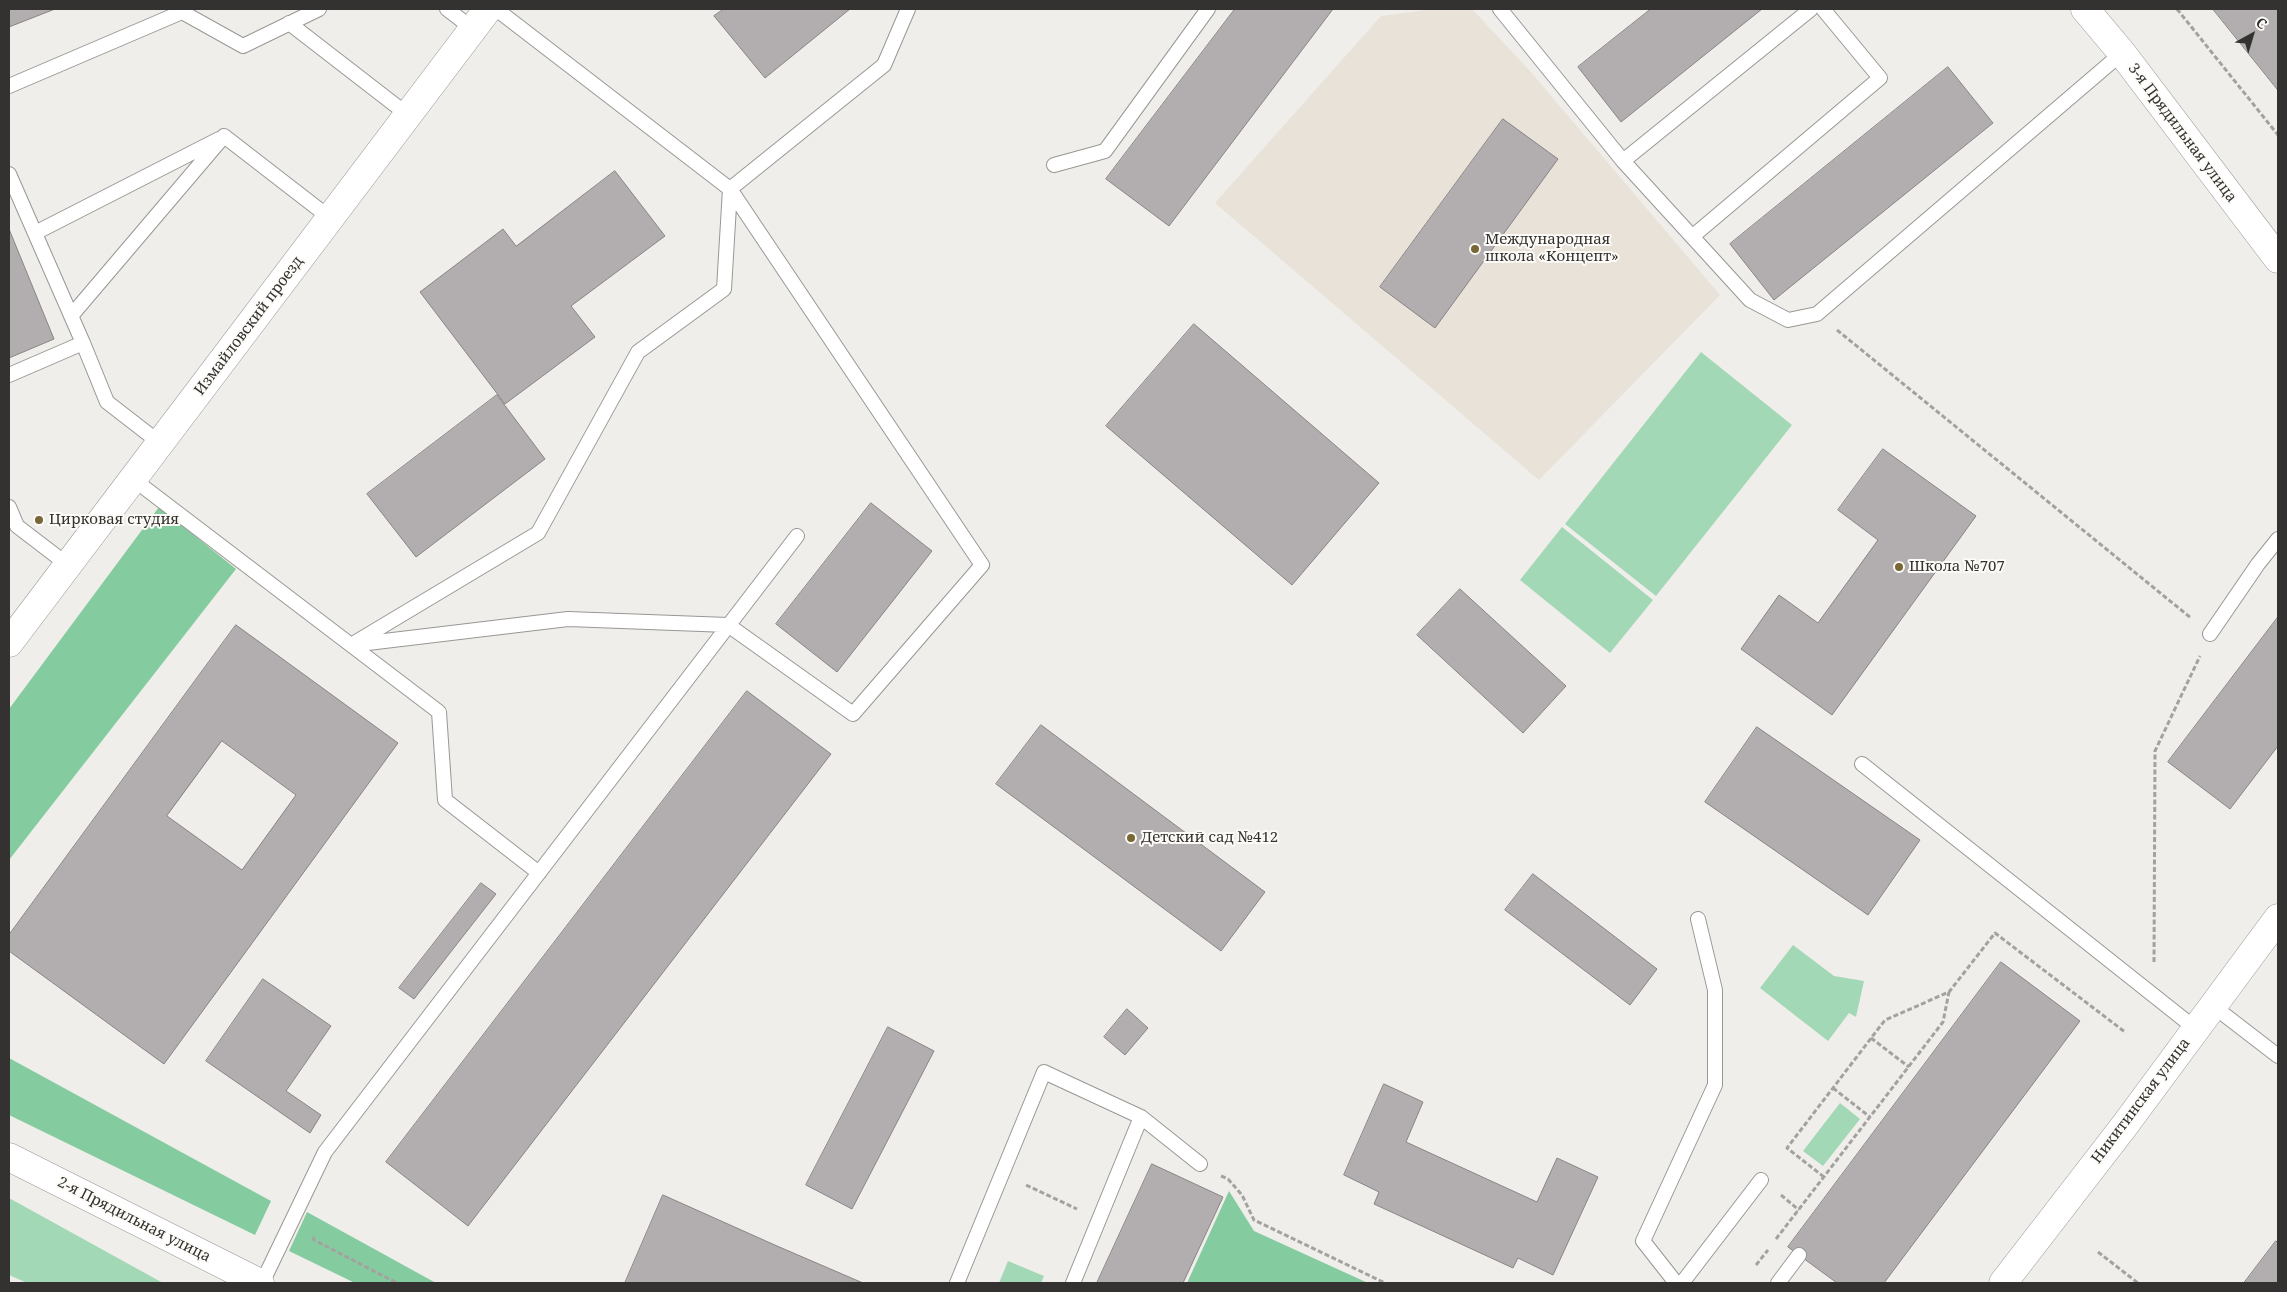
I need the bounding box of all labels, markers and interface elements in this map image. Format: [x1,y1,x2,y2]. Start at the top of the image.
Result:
north arrow [2227,10,2277,60]
text: С [2252,13,2271,33]
street label: 3-я Прядильная улица [2124,60,2240,206]
place label: Международная школа «Концепт» [1485,231,1619,266]
marker: Международная школа «Концепт» [1469,243,1481,255]
street label: Измайловский проезд [191,253,307,399]
place label: Цирковая студия [49,511,179,529]
marker: Цирковая студия [33,514,45,526]
place label: Школа №707 [1909,558,2005,576]
marker: Школа №707 [1893,561,1905,573]
place label: Детский сад №412 [1141,829,1278,847]
marker: Детский сад №412 [1125,832,1137,844]
street label: Никитинская улица [2088,1035,2194,1167]
street label: 2-я Прядильная улица [54,1174,214,1266]

